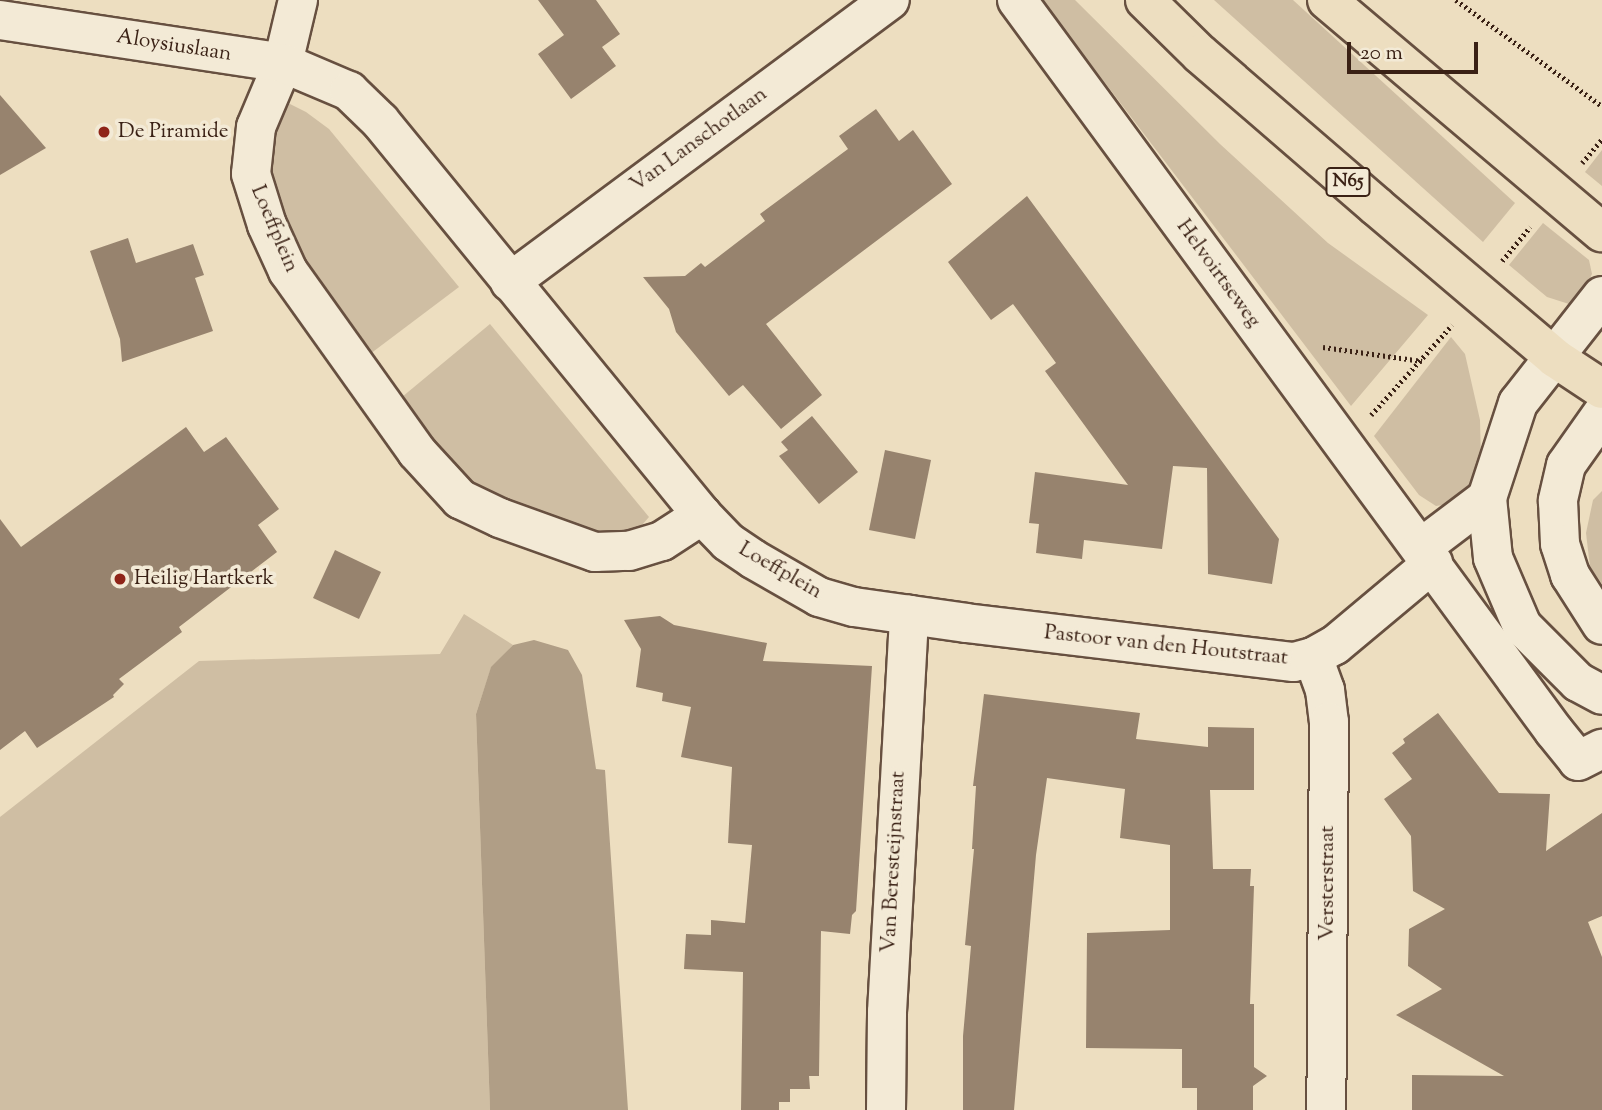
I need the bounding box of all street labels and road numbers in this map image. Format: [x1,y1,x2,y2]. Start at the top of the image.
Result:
street label: Aloysiuslaan [115,24,233,68]
street label: Van Lanschotlaan [626,82,772,198]
road number: N65 [1325,166,1371,198]
street label: Loeffplein [244,182,304,276]
street label: Helvoirtseweg [1170,215,1266,333]
street label: Loeffplein [734,537,826,605]
street label: Pastoor van den Houtstraat [1043,621,1289,671]
street label: Van Beresteijnstraat [877,770,911,954]
street label: Versterstraat [1315,825,1341,941]

